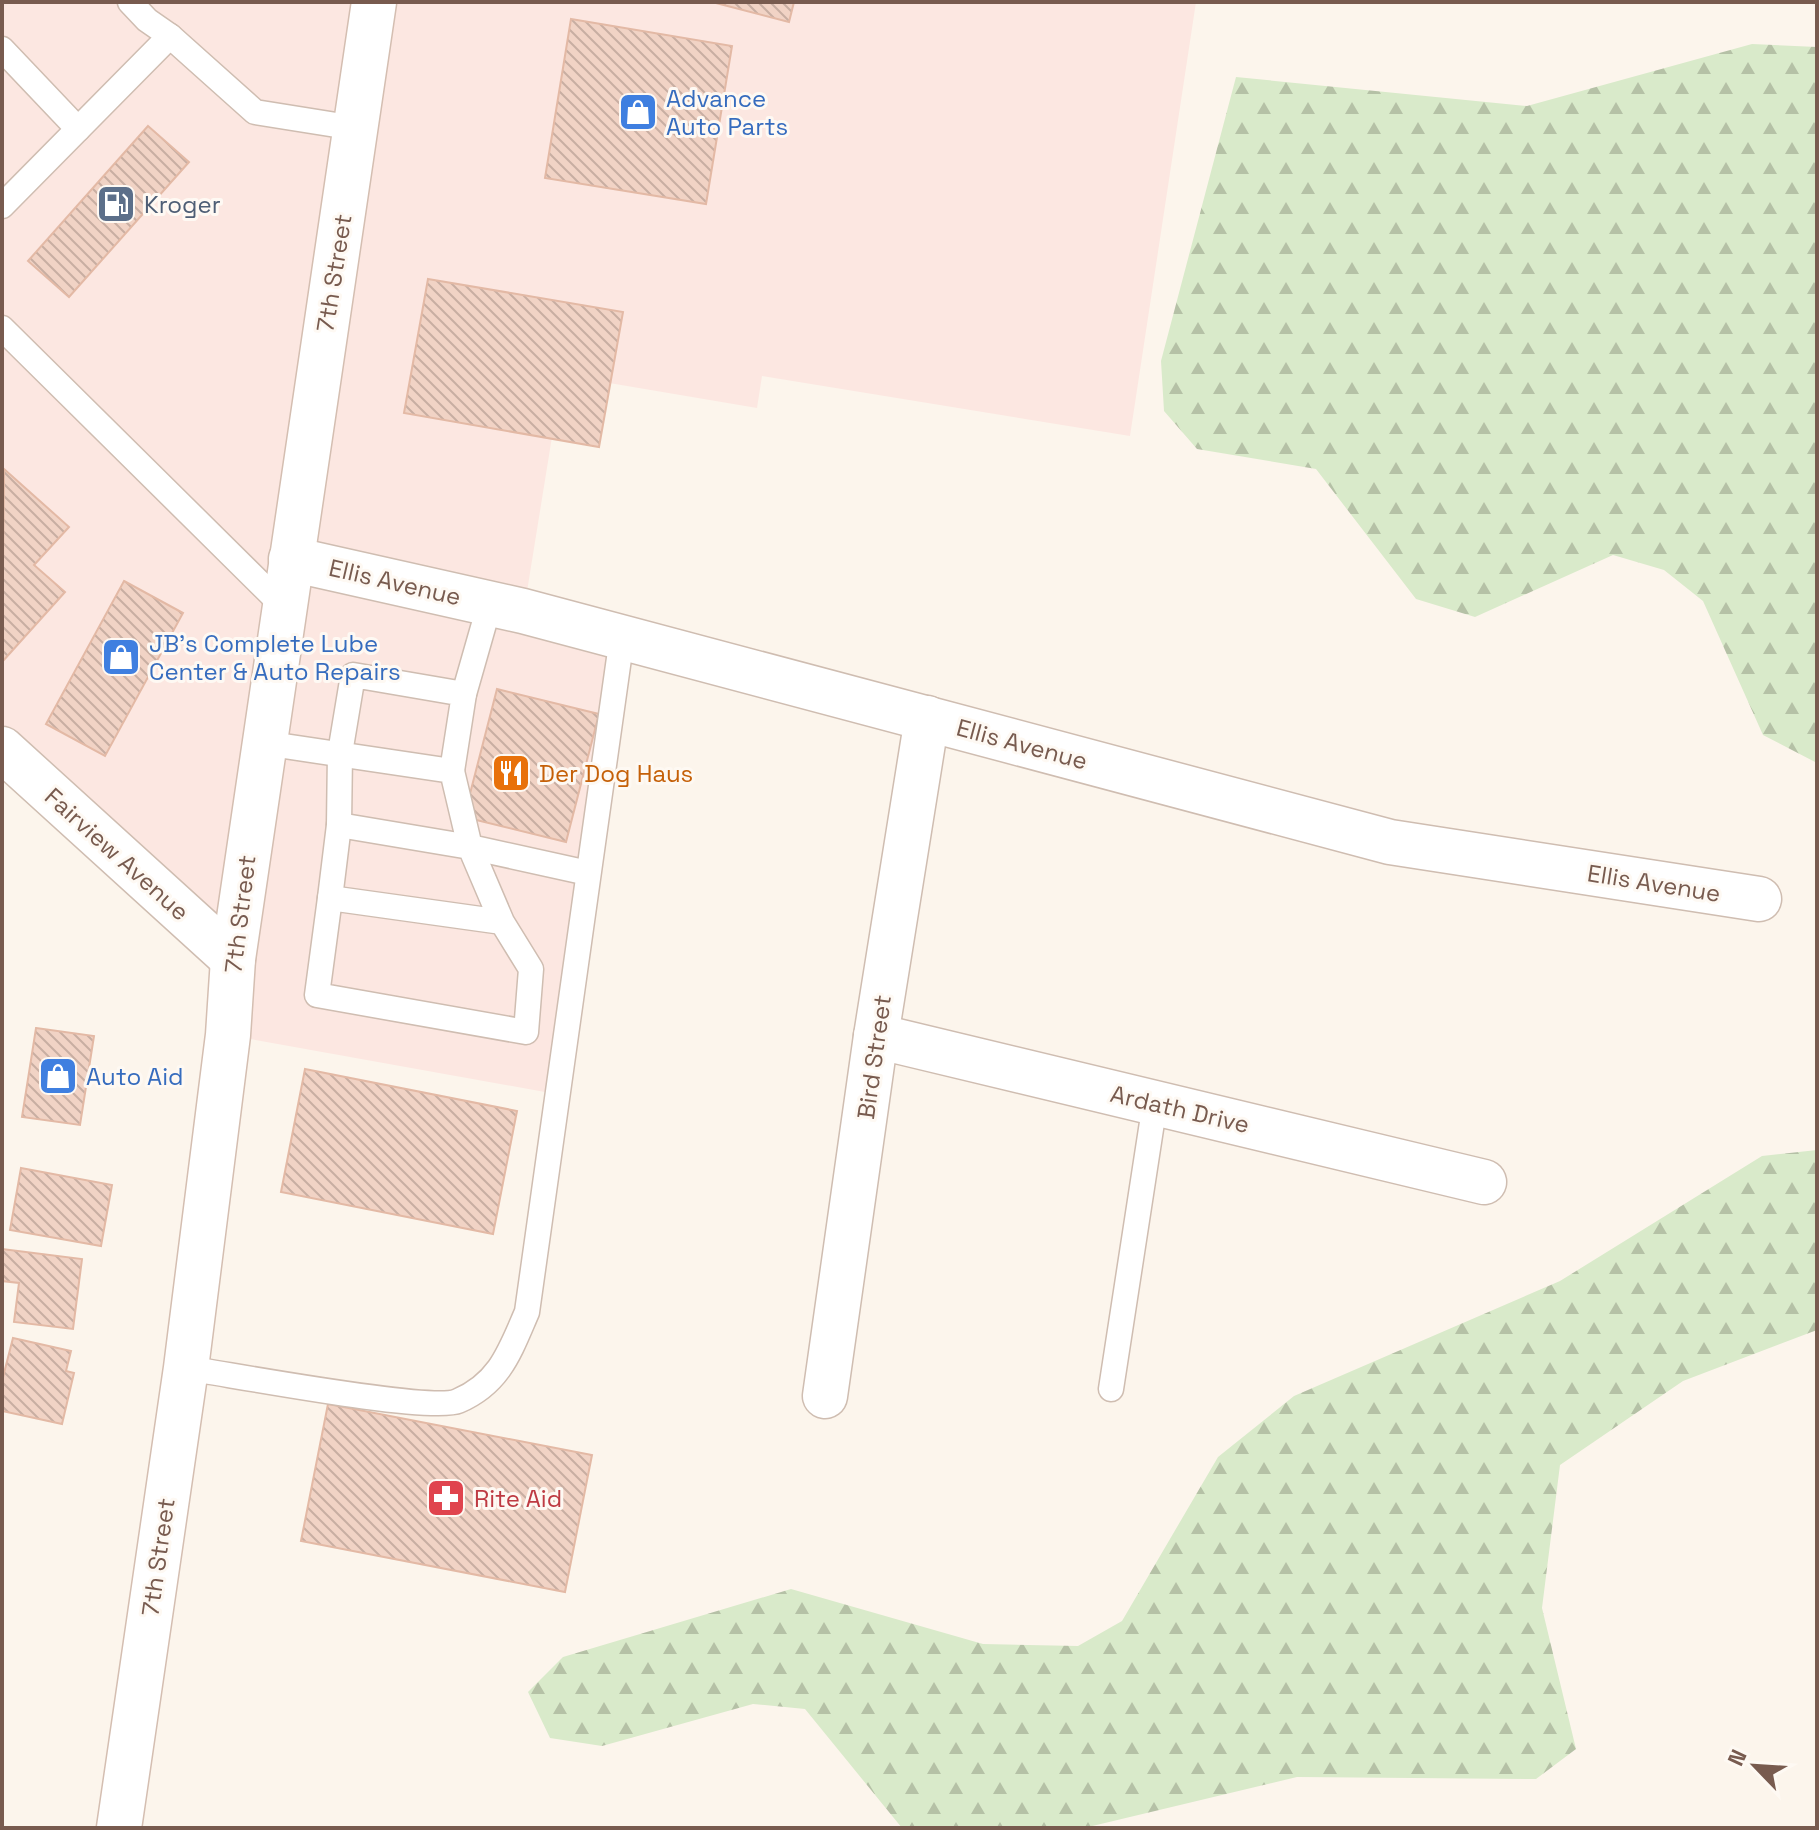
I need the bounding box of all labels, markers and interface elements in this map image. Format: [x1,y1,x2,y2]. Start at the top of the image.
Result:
place label: Advance Auto Parts [666,83,788,142]
shop icon: Advance Auto Parts [617,91,659,133]
fuel station icon: Kroger [95,183,137,225]
place label: Kroger [144,189,221,220]
street label: 7th Street [309,212,359,334]
street label: Ellis Avenue [326,552,464,612]
place label: JB's Complete Lube Center & Auto Repairs [149,628,401,687]
shop icon: JB's Complete Lube Center & Auto Repairs [100,636,142,678]
street label: Ellis Avenue [953,712,1091,776]
restaurant icon: Der Dog Haus [490,752,532,794]
place label: Der Dog Haus [539,758,693,789]
street label: Fairview Avenue [38,781,196,927]
street label: 7th Street [217,853,263,975]
street label: Ellis Avenue [1585,857,1723,909]
street label: Bird Street [850,993,898,1121]
shop icon: Auto Aid [37,1055,79,1097]
place label: Auto Aid [86,1061,184,1092]
street label: Ardath Drive [1108,1078,1252,1140]
pharmacy icon: Rite Aid [425,1477,467,1519]
place label: Rite Aid [474,1483,562,1514]
street label: 7th Street [134,1496,182,1618]
north arrow [1715,1726,1795,1806]
text: N [1721,1745,1753,1770]

